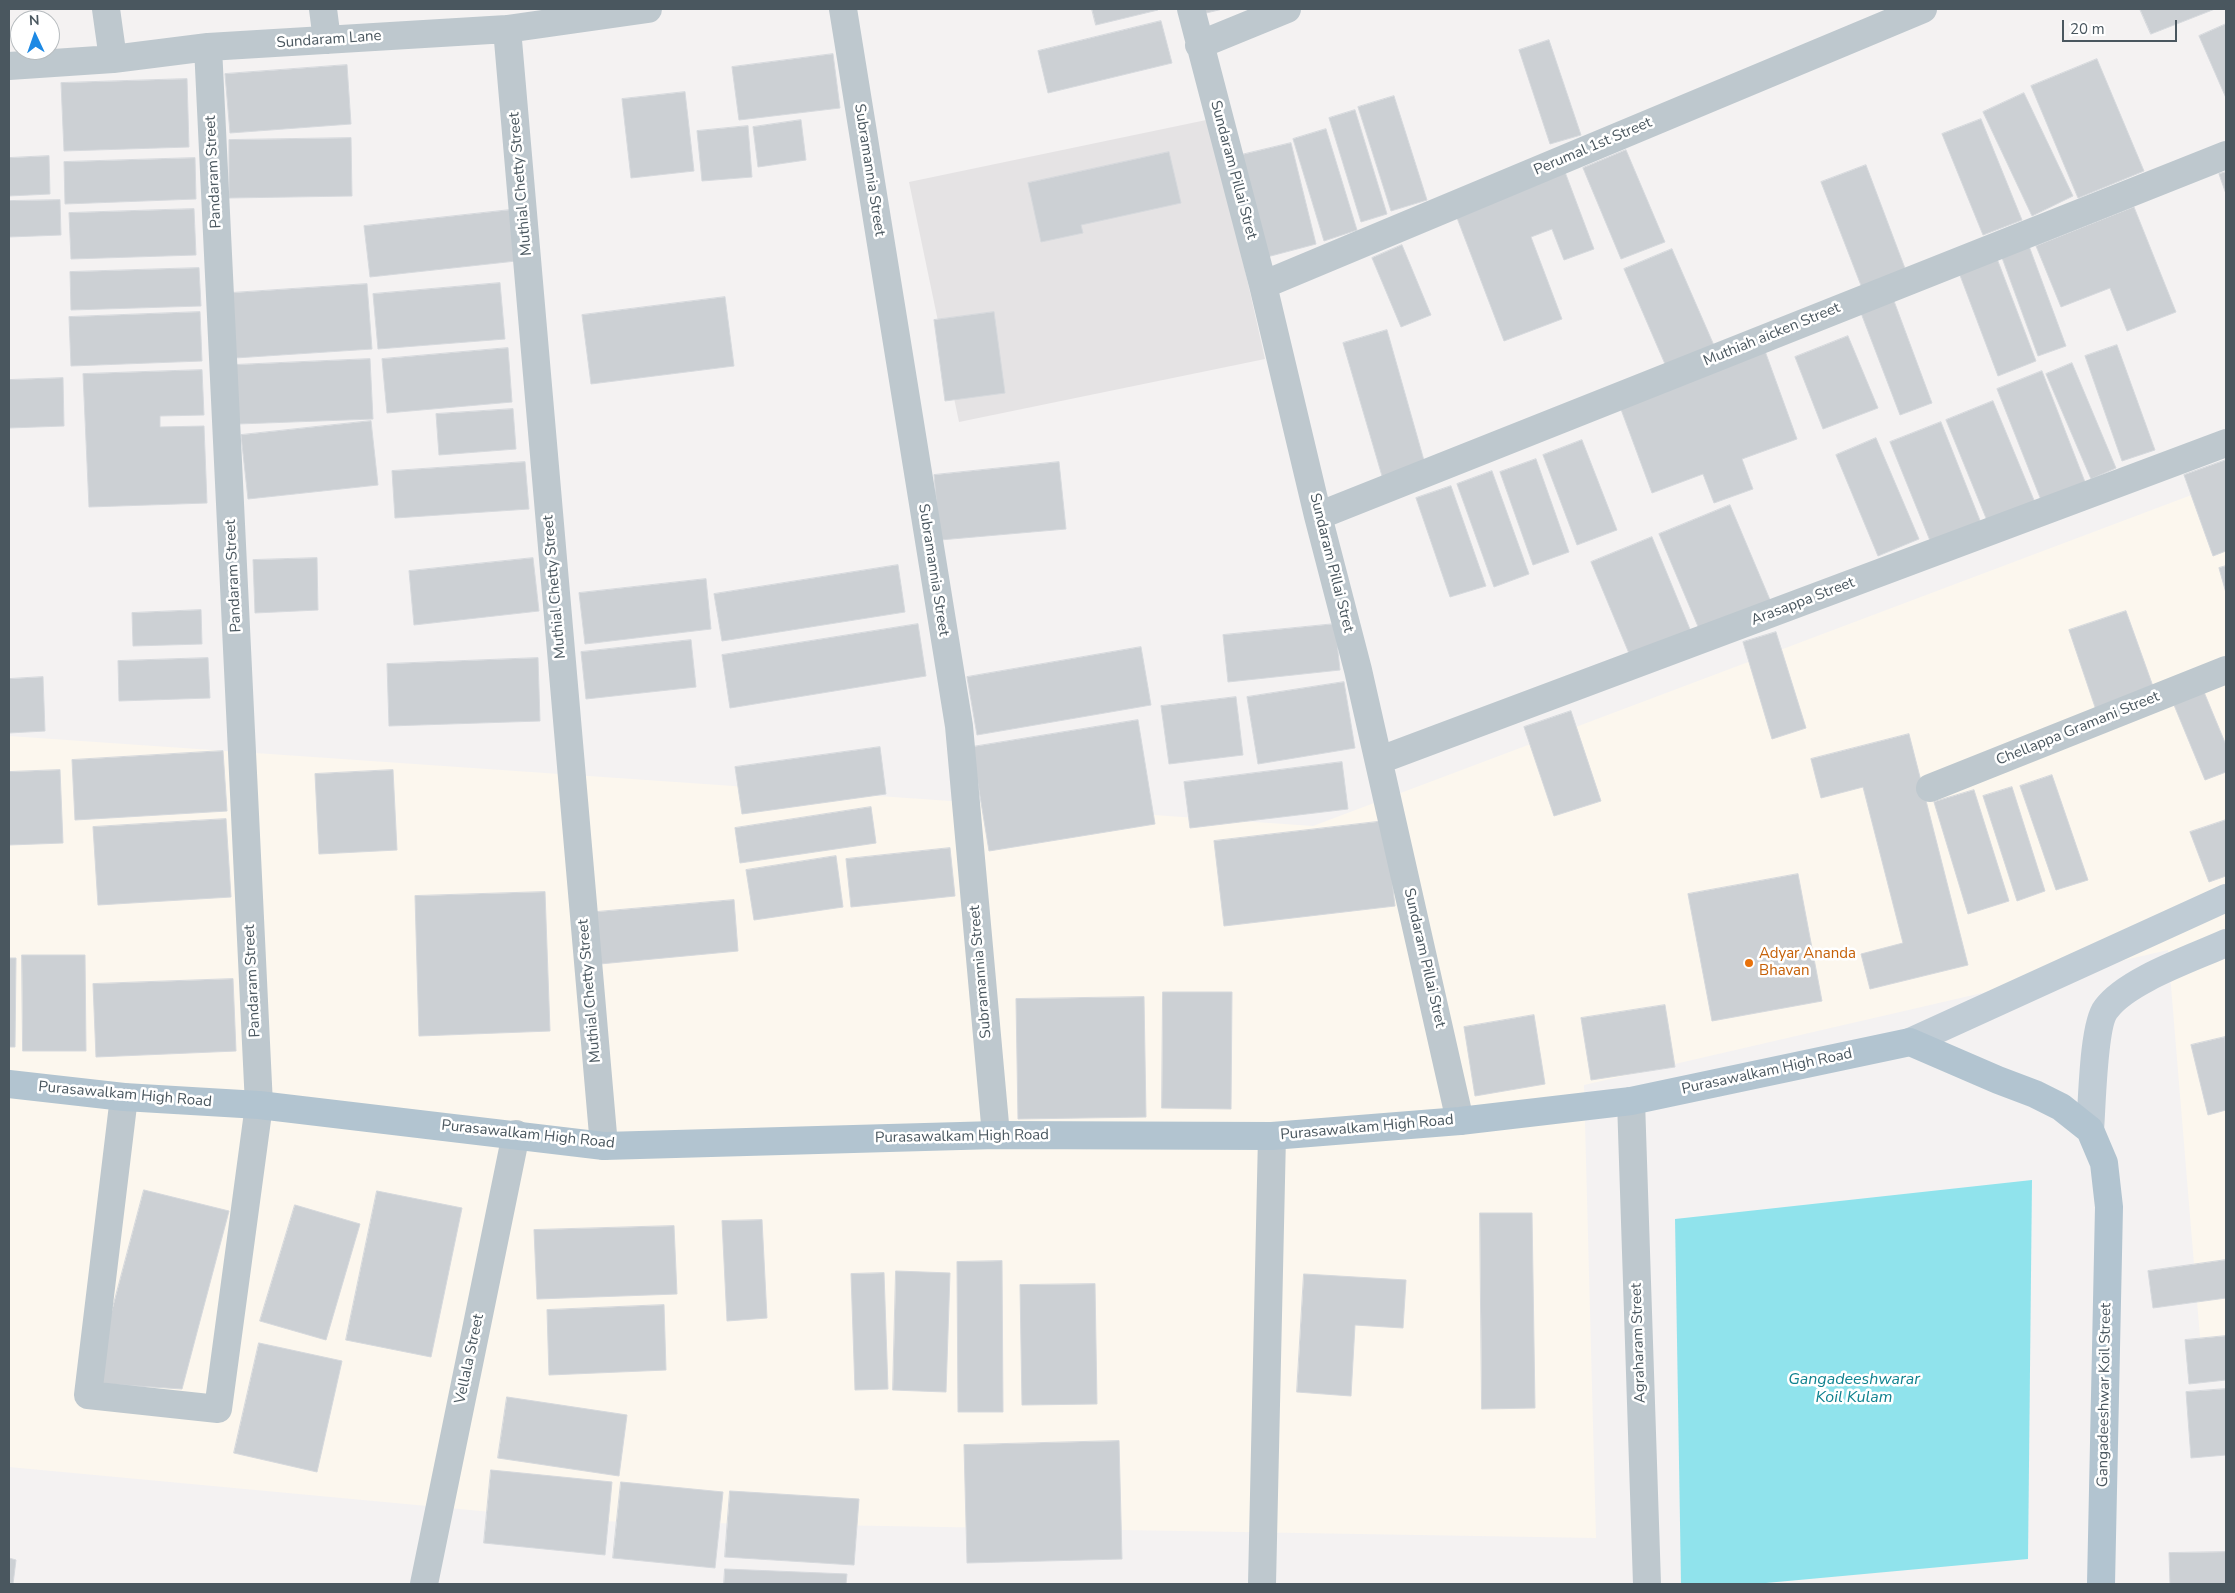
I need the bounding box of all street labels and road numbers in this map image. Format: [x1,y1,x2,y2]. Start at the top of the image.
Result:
street label: Sundaram Lane [276,27,382,53]
street label: Sundaram Pillai Stret [1206,99,1260,241]
street label: Subramannia Street [850,103,888,237]
street label: Muthial Chetty Street [506,111,536,257]
street label: Perumal 1st Street [1531,114,1655,180]
street label: Pandaram Street [202,115,226,229]
street label: Muthiah aicken Street [1701,299,1843,371]
street label: Sundaram Pillai Stret [1305,492,1357,634]
street label: Subramannia Street [914,503,952,637]
street label: Muthial Chetty Street [540,514,570,660]
street label: Pandaram Street [222,519,246,633]
street label: Arasappa Street [1749,574,1857,630]
street label: Chellappa Gramani Street [1994,688,2162,770]
street label: Sundaram Pillai Stret [1399,886,1449,1030]
street label: Subramannia Street [966,905,996,1039]
street label: Muthial Chetty Street [575,918,605,1064]
street label: Pandaram Street [241,924,265,1038]
street label: Purasawalkam High Road [1680,1045,1854,1099]
street label: Purasawalkam High Road [38,1078,212,1112]
street label: Purasawalkam High Road [1280,1111,1454,1145]
street label: Purasawalkam High Road [441,1117,615,1153]
street label: Purasawalkam High Road [875,1126,1049,1148]
street label: Agraharam Street [1628,1283,1650,1403]
street label: Gangadeeshwar Koil Street [2094,1303,2116,1487]
street label: Vellala Street [452,1312,488,1406]

